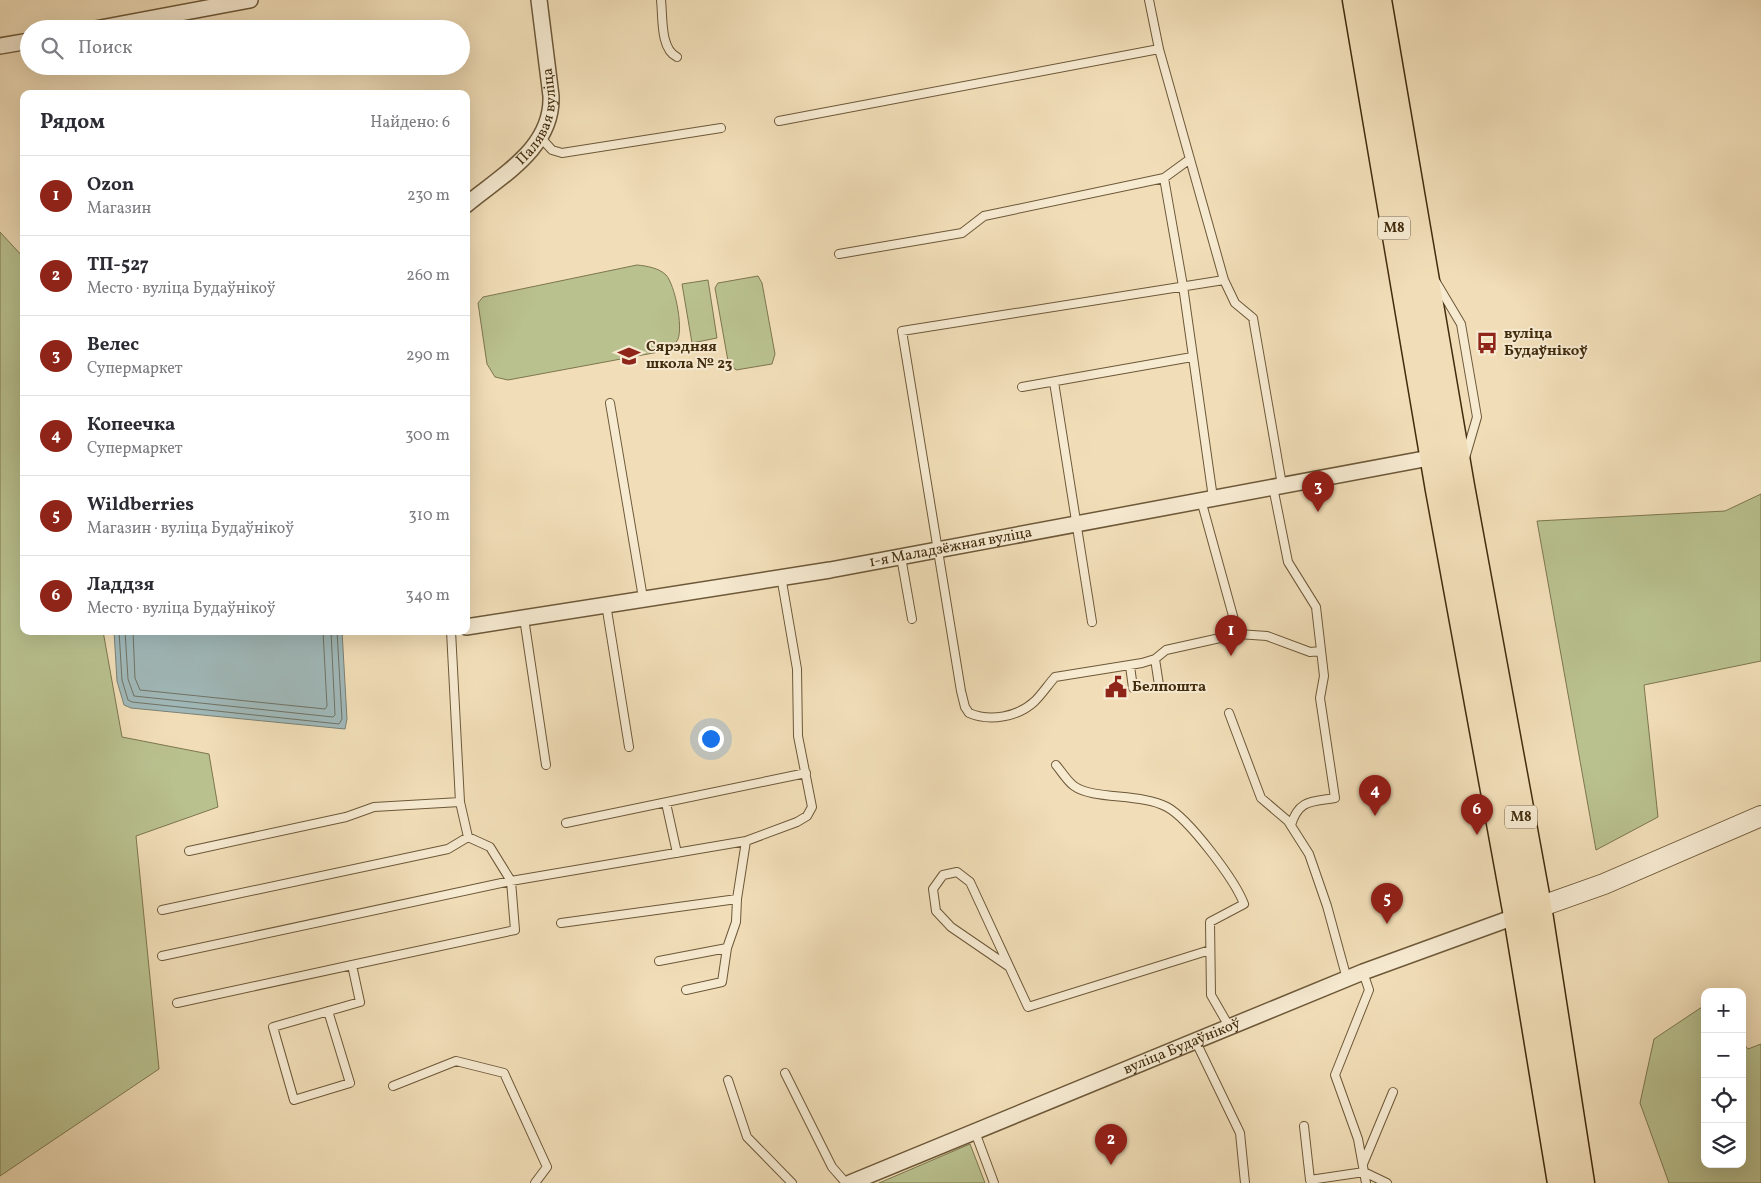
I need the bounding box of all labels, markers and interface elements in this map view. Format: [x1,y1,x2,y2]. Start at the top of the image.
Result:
search box [20,20,470,75]
icon: search [38,34,66,62]
text: Поиск [78,35,132,61]
street label: Палявая вуліца [511,67,562,170]
text: Рядом [40,108,105,137]
text: Найдено: 6 [370,112,450,134]
text: Ozon [87,172,134,198]
text: 1 [53,185,59,207]
text: 230 m [407,185,450,207]
text: Магазин [87,198,151,220]
road number: М8 [1378,217,1410,240]
text: ТП-527 [87,252,149,278]
text: 2 [52,265,60,287]
text: 260 m [406,265,450,287]
text: Место · вуліца Будаўнікоў [87,278,276,300]
place label: вуліца Будаўнікоў [1504,324,1588,362]
bus stop icon: вуліца Будаўнікоў [1474,330,1500,356]
text: Велес [87,332,139,358]
place label: Сярэдняя школа № 23 [646,337,733,375]
school or university icon: Сярэдняя школа № 23 [616,343,642,369]
text: 3 [52,345,60,367]
text: 290 m [406,345,450,367]
text: Супермаркет [87,358,183,380]
text: Копеечка [87,412,175,438]
text: 4 [51,425,61,447]
text: 300 m [405,425,450,447]
text: Супермаркет [87,438,183,460]
pin: 3 [1302,471,1334,512]
text: Wildberries [87,492,194,518]
text: 5 [52,505,60,527]
text: 310 m [409,505,450,527]
text: Магазин · вуліца Будаўнікоў [87,518,294,540]
street label: 1-я Маладзёжная вуліца [867,522,1034,573]
text: Ладдзя [87,572,154,598]
text: 6 [52,585,60,607]
text: 340 m [406,585,450,607]
text: Место · вуліца Будаўнікоў [87,598,276,620]
pin: 1 [1215,615,1247,656]
public building icon: Белпошта [1103,674,1129,700]
place label: Белпошта [1132,677,1206,698]
your location [698,726,724,752]
pin: 4 [1359,775,1391,816]
pin: 6 [1461,794,1493,835]
road number: М8 [1505,806,1537,829]
pin: 5 [1371,883,1403,924]
map controls [1701,988,1746,1168]
button: + [1701,988,1746,1033]
street label: вуліца Будаўнікоў [1120,1013,1244,1080]
button: − [1701,1033,1746,1078]
button: locate [1701,1078,1746,1123]
button: layers [1701,1123,1746,1168]
pin: 2 [1095,1124,1127,1165]

